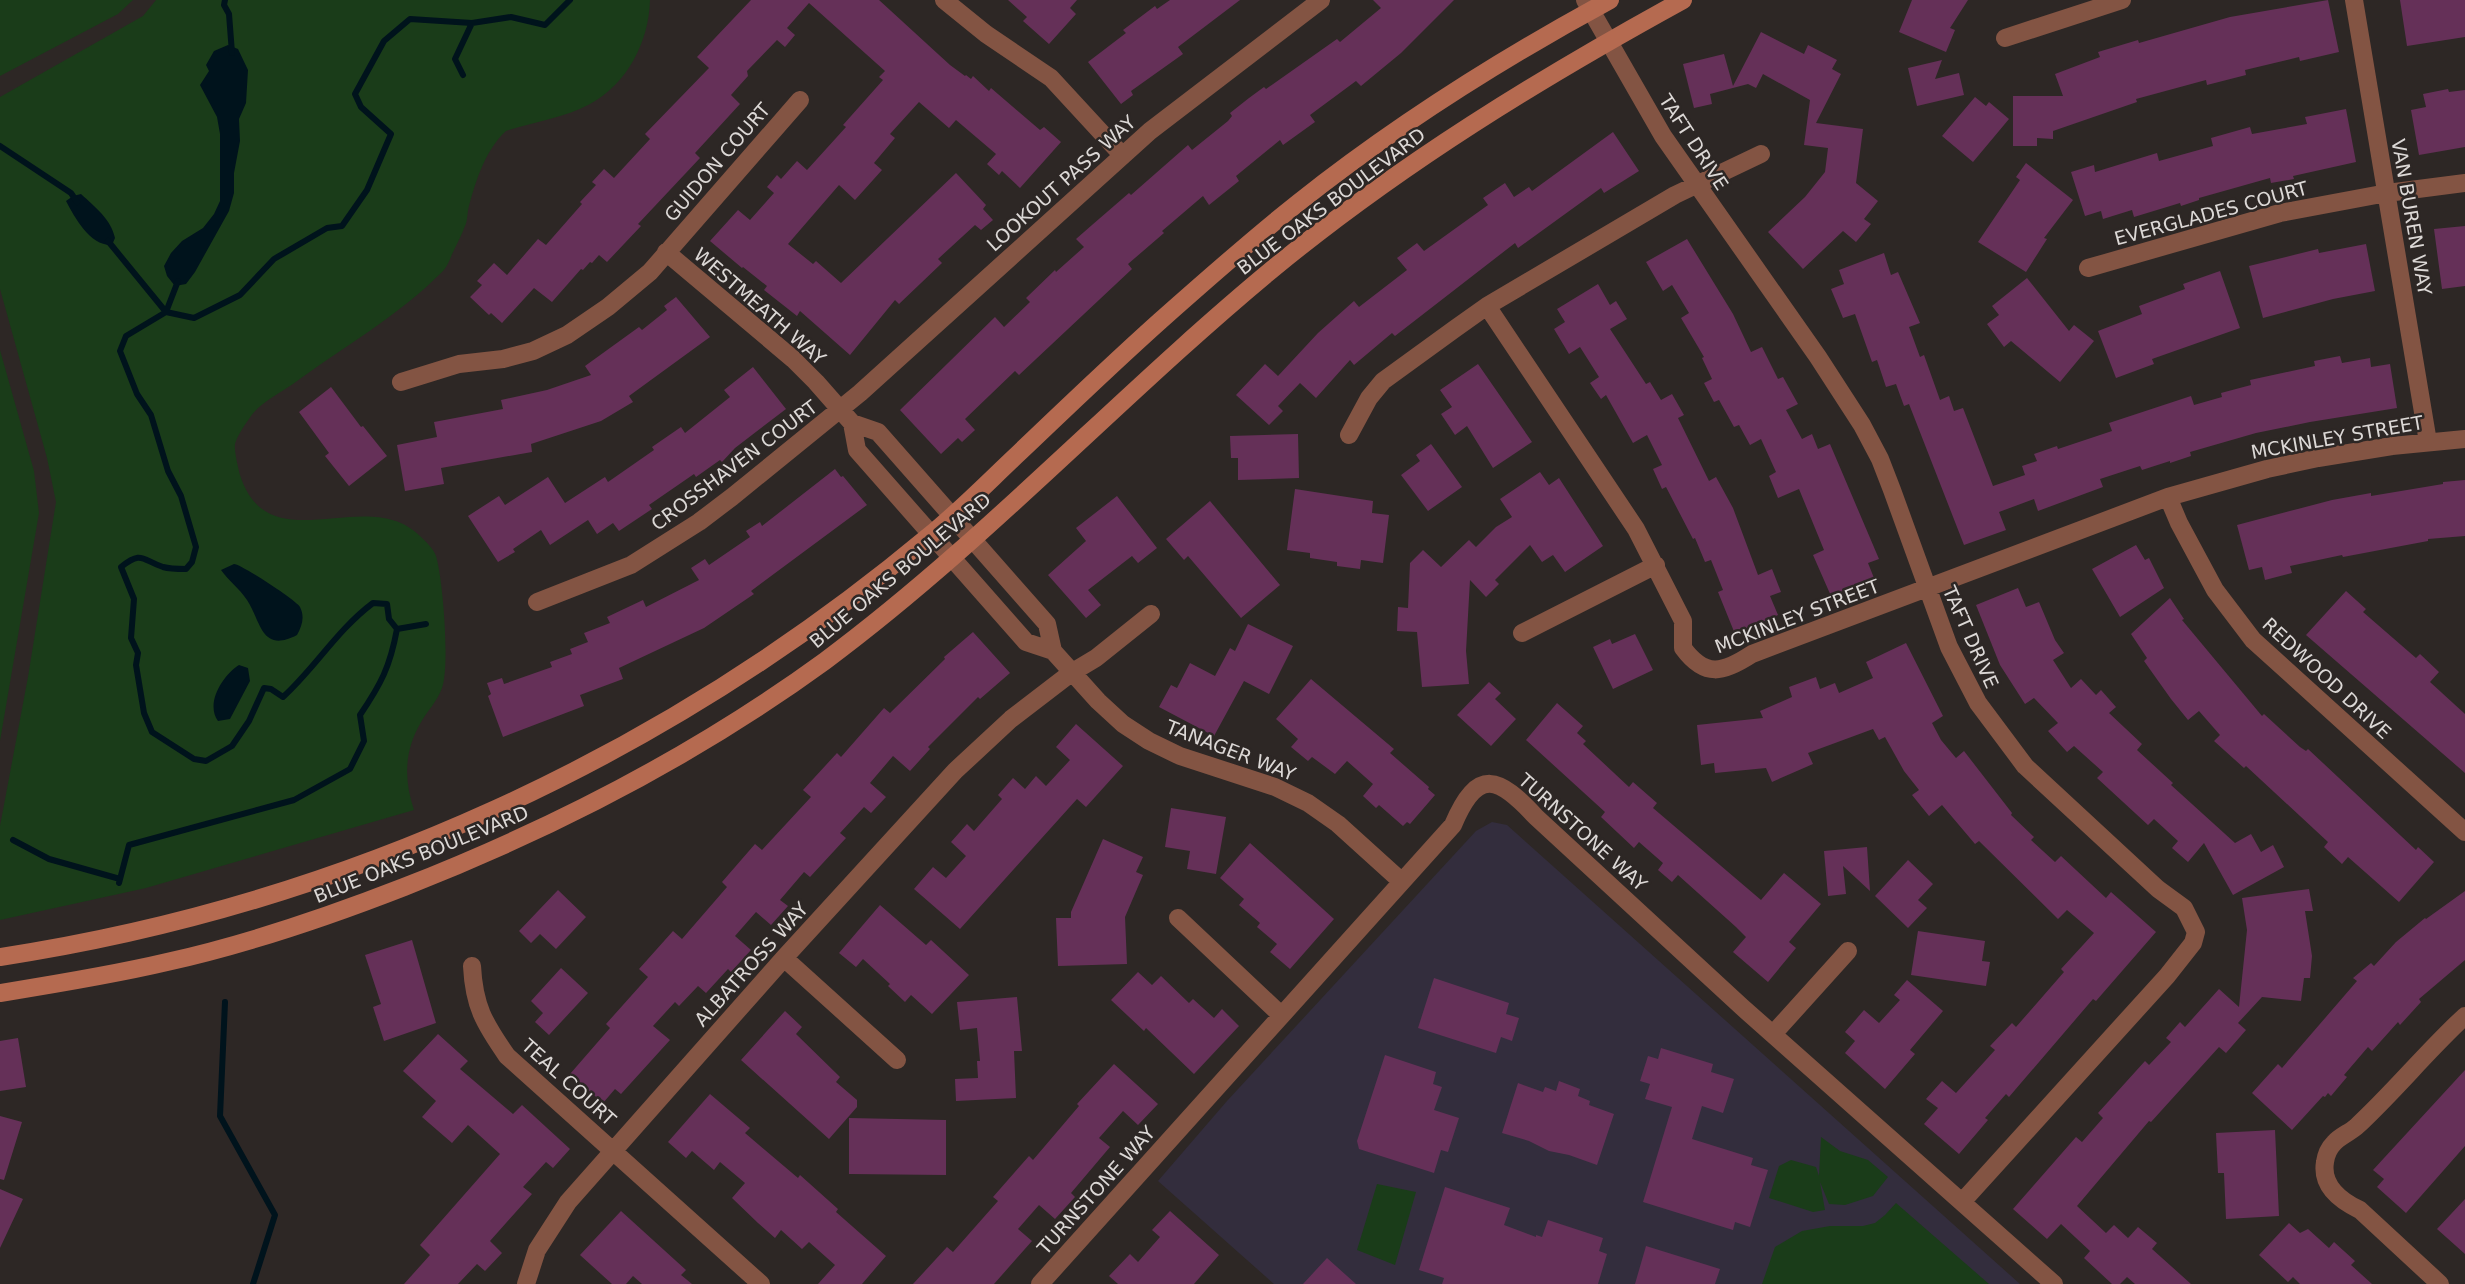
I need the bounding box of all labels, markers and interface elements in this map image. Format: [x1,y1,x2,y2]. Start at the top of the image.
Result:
street label: TAFT DRIVE [1654,89,1733,194]
street label: GUIDON COURT [660,98,775,226]
street label: LOOKOUT PASS WAY [982,110,1140,255]
street label: BLUE OAKS BOULEVARD [1233,123,1429,279]
street label: VAN BUREN WAY [2387,137,2437,297]
street label: EVERGLADES COURT [2112,176,2310,249]
street label: WESTMEATH WAY [690,243,831,369]
street label: CROSSHAVEN COURT [647,395,822,535]
street label: MCKINLEY STREET [2249,411,2425,463]
street label: BLUE OAKS BOULEVARD [805,488,995,652]
street label: MCKINLEY STREET [1712,574,1883,658]
street label: TAFT DRIVE [1938,581,2003,692]
street label: REDWOOD DRIVE [2258,613,2396,743]
street label: TANAGER WAY [1162,715,1299,785]
street label: TURNSTONE WAY [1514,768,1652,896]
street label: BLUE OAKS BOULEVARD [310,801,532,907]
street label: ALBATROSS WAY [690,897,813,1030]
street label: TEAL COURT [517,1033,621,1130]
street label: TURNSTONE WAY [1032,1121,1160,1259]

